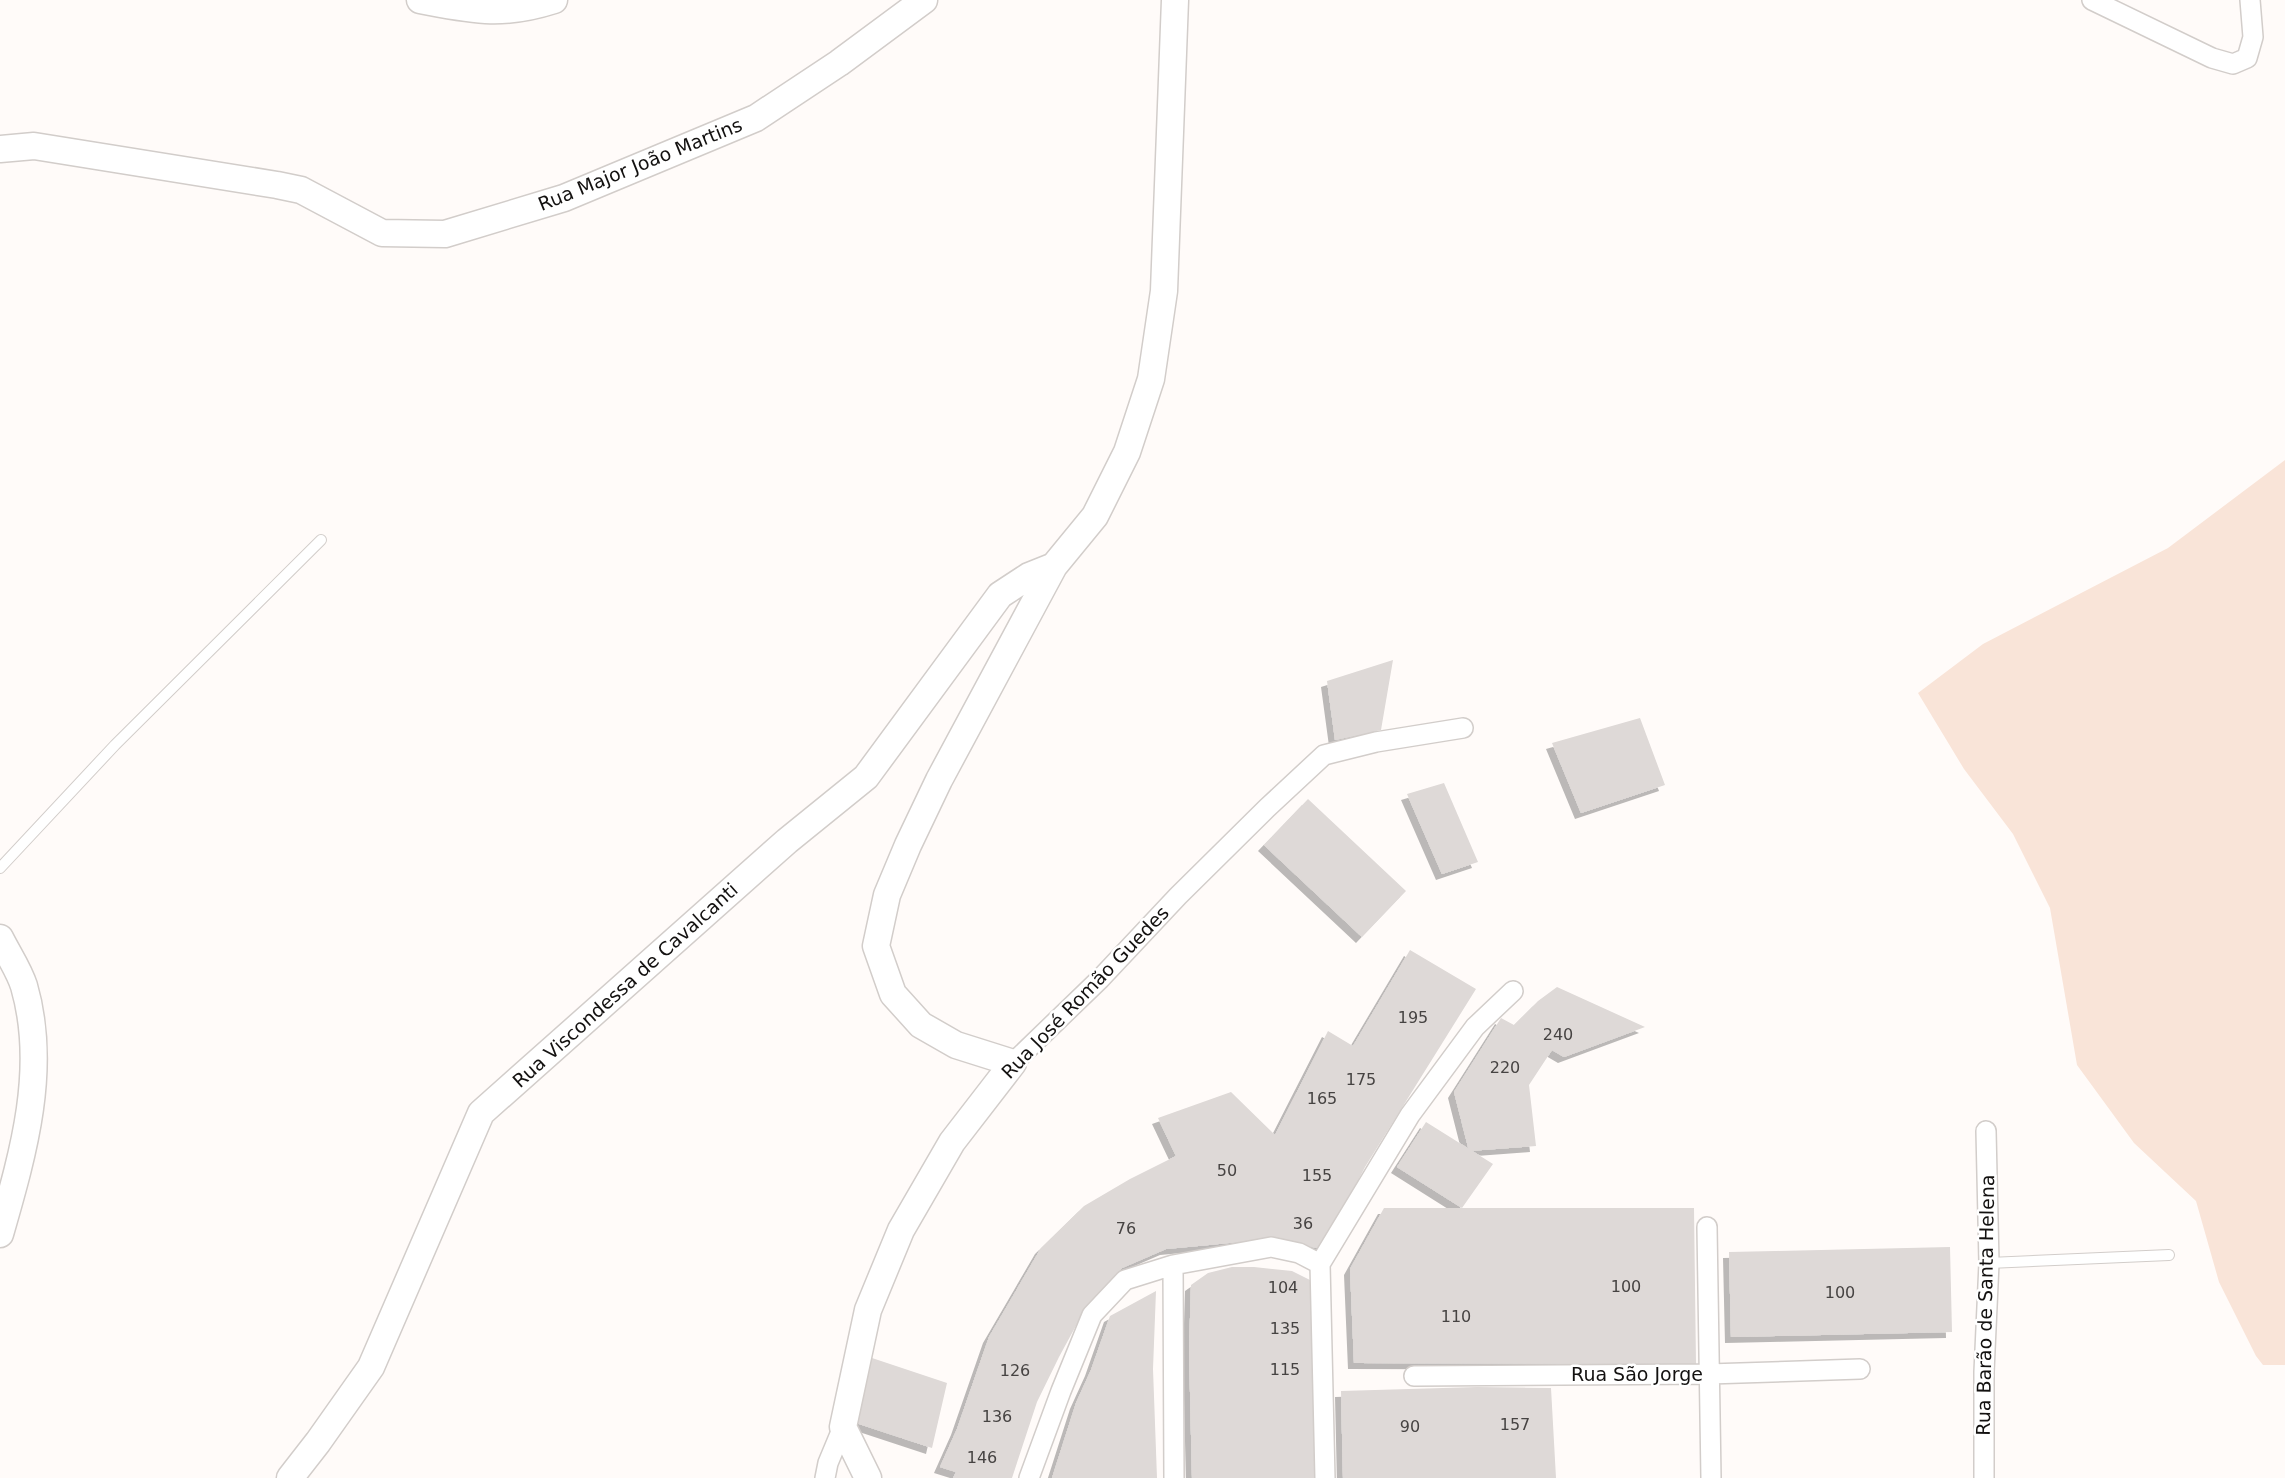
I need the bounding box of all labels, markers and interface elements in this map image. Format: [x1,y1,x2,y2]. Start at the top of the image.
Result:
street label: Rua Major João Martins [535,113,745,215]
street label: Rua Viscondessa de Cavalcanti [508,878,742,1092]
street label: Rua José Romão Guedes [997,901,1173,1083]
house number: 195 [1398,1008,1428,1027]
house number: 240 [1543,1025,1573,1044]
house number: 220 [1490,1058,1520,1077]
house number: 175 [1346,1070,1376,1089]
house number: 165 [1307,1089,1337,1108]
house number: 50 [1217,1161,1237,1180]
house number: 155 [1302,1166,1332,1185]
street label: Rua Barão de Santa Helena [1972,1174,1998,1436]
house number: 36 [1293,1214,1313,1233]
house number: 76 [1116,1219,1136,1238]
house number: 100 [1611,1277,1641,1296]
house number: 104 [1268,1278,1298,1297]
house number: 100 [1825,1283,1855,1302]
house number: 110 [1441,1307,1471,1326]
house number: 135 [1270,1319,1300,1338]
house number: 115 [1270,1360,1300,1379]
house number: 126 [1000,1361,1030,1380]
street label: Rua São Jorge [1571,1363,1703,1385]
house number: 136 [982,1407,1012,1426]
house number: 157 [1500,1415,1530,1434]
house number: 90 [1400,1417,1420,1436]
house number: 146 [967,1448,997,1467]

